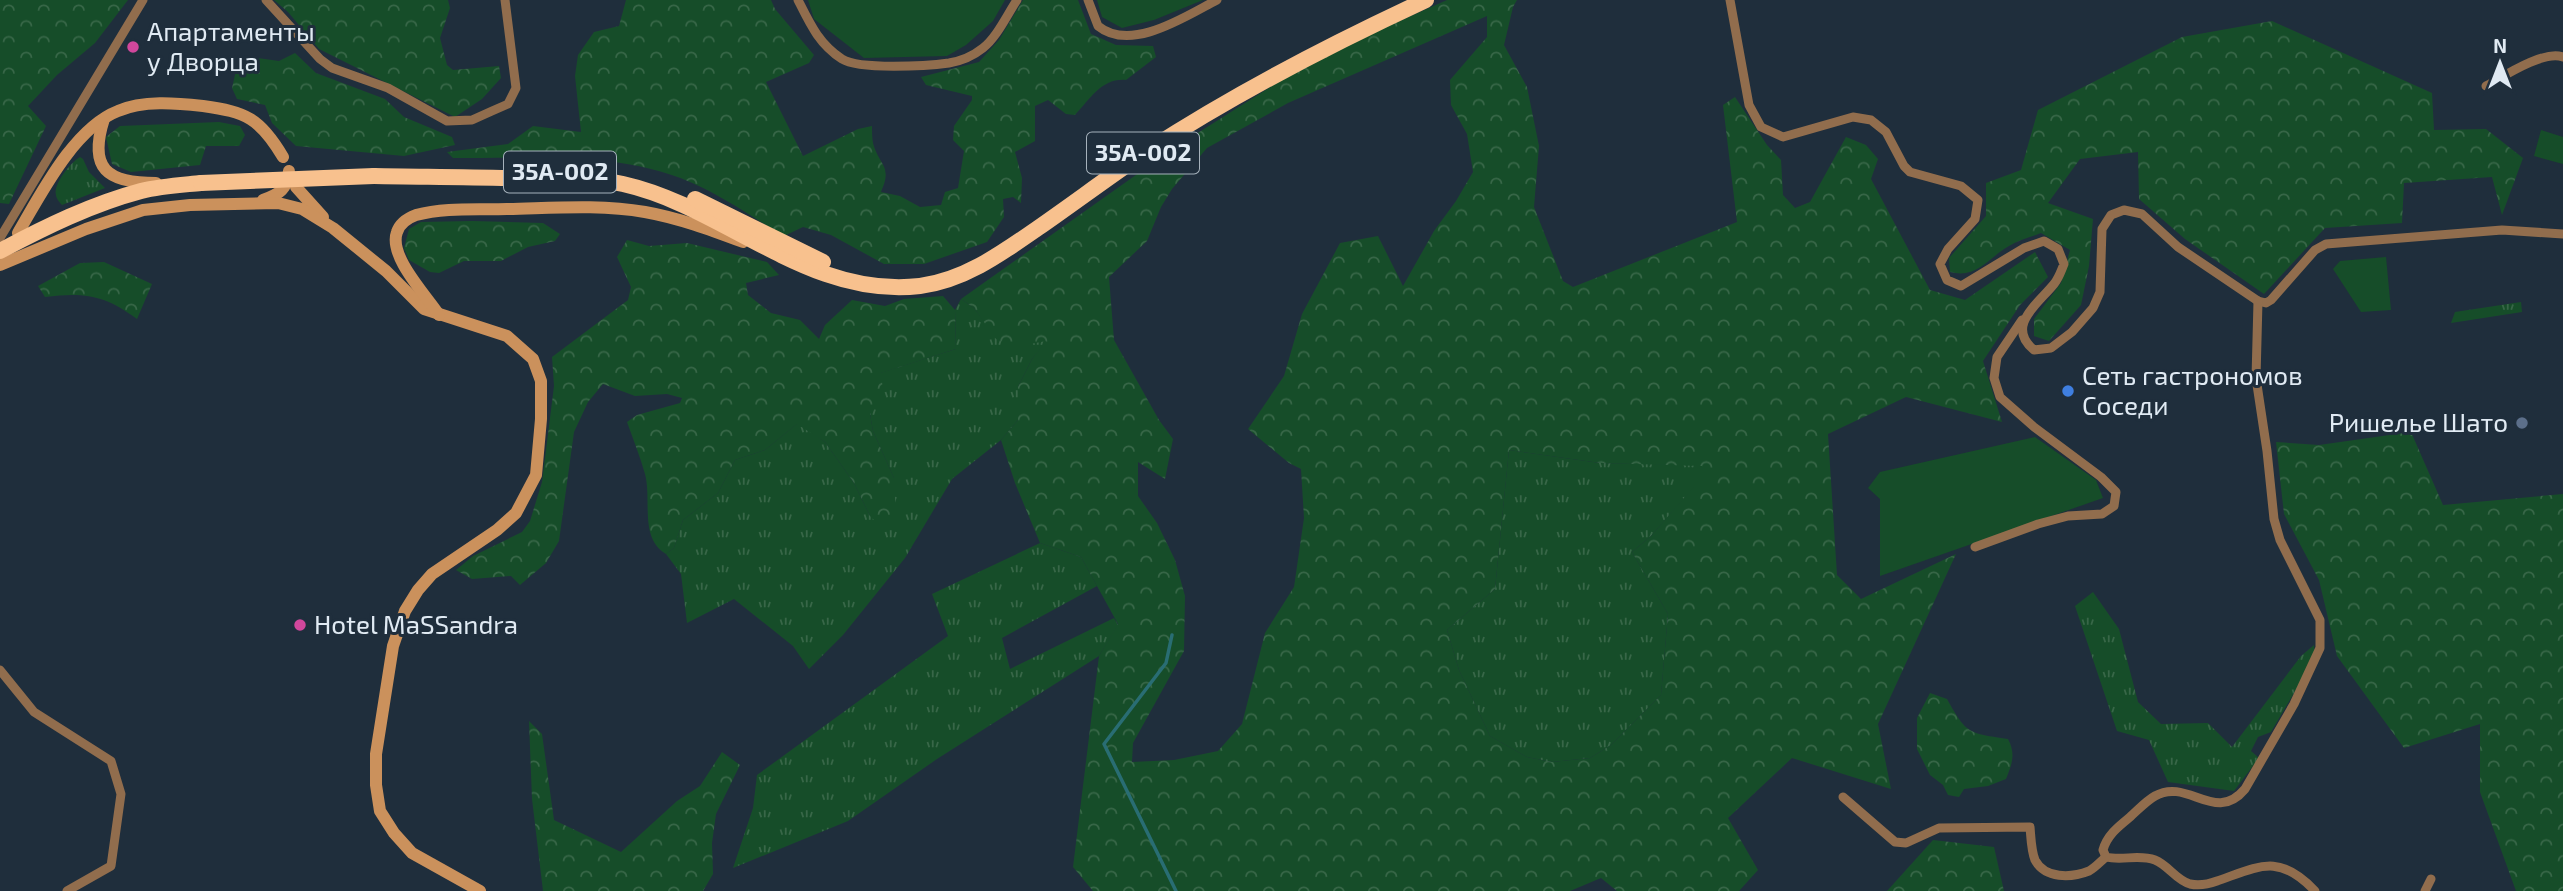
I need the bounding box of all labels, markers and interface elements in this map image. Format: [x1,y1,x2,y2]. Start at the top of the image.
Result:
place label: Апартаменты у Дворца [147,15,315,77]
north arrow [2465,28,2535,98]
text: N [2493,34,2507,57]
marker: Апартаменты у Дворца [125,39,141,55]
road number: 35А-002 [1087,132,1199,174]
road number: 35А-002 [504,152,616,192]
place label: Сеть гастрономов Соседи [2082,359,2303,420]
marker: Сеть гастрономов Соседи [2060,383,2076,399]
place label: Ришелье Шато [2329,406,2508,437]
marker: Ришелье Шато [2514,415,2530,431]
place label: Hotel MaSSandra [314,608,518,639]
marker: Hotel MaSSandra [292,617,308,633]

